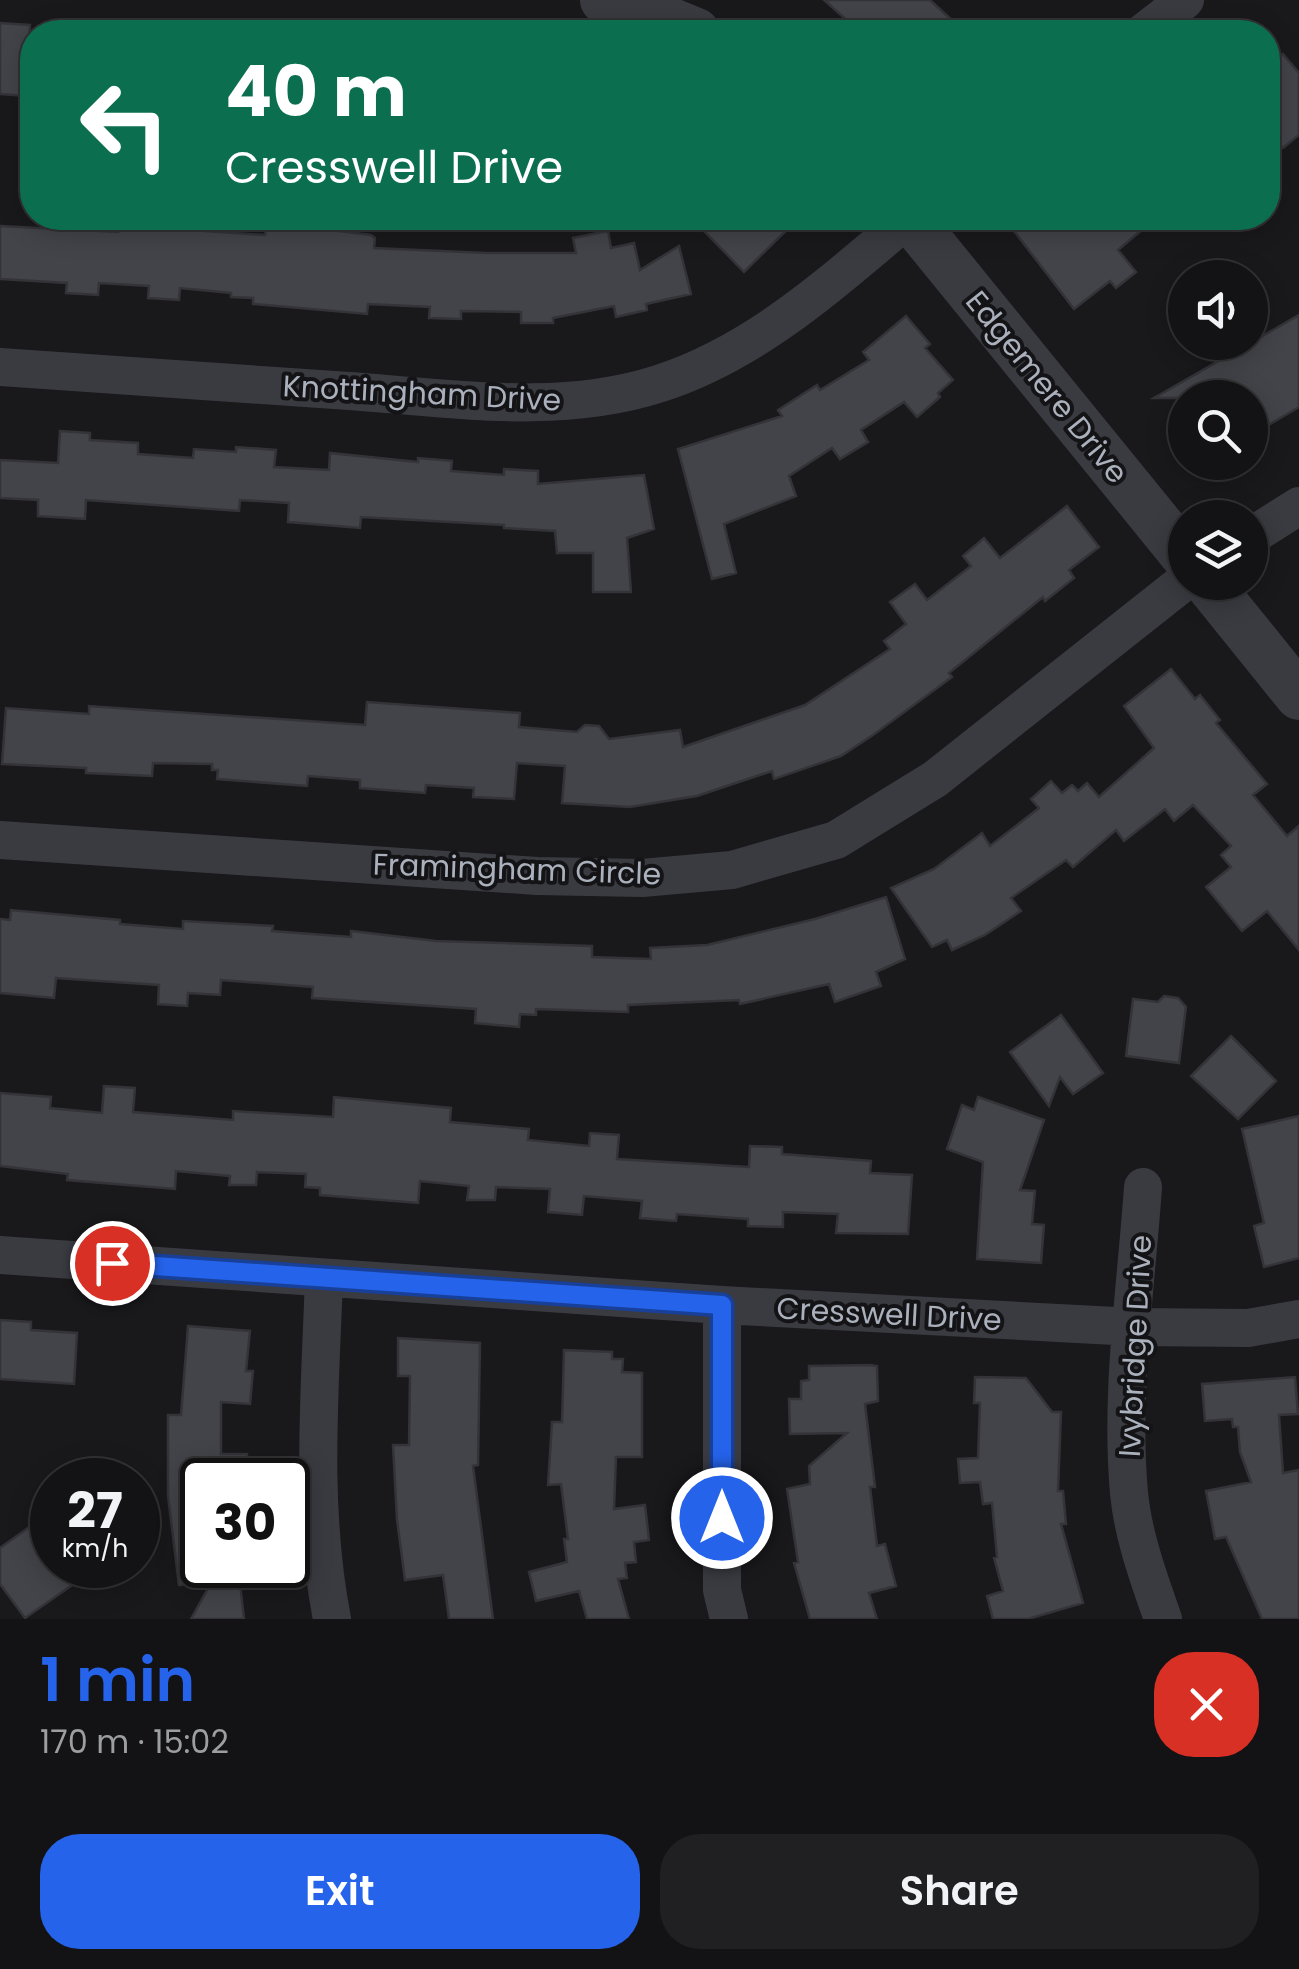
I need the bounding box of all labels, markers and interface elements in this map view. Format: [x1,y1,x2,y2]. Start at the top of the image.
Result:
text: 40 m [225,42,407,141]
icon: left [60,60,190,190]
text: Cresswell Drive [225,136,563,199]
map controls [1168,260,1268,600]
button: sound [1168,260,1268,360]
street label: Edgemere Drive [956,281,1138,493]
street label: Knottingham Drive [282,364,562,422]
button: search [1168,380,1268,480]
button: layers [1168,500,1268,600]
street label: Framingham Circle [372,842,662,896]
pin [70,1221,155,1306]
street label: Ivybridge Drive [1108,1234,1162,1458]
icon: arrive [85,1236,140,1291]
street label: Cresswell Drive [775,1287,1003,1341]
speed limit sign: 30 [180,1458,310,1588]
position arrow [670,1466,774,1570]
text: 27 [67,1475,123,1546]
text: km/h [62,1531,128,1566]
text: 1 min [40,1638,195,1722]
button: close [1154,1652,1259,1757]
text: 170 m · 15:02 [40,1719,229,1764]
button: Exit [40,1834,640,1949]
button: Share [660,1834,1259,1949]

